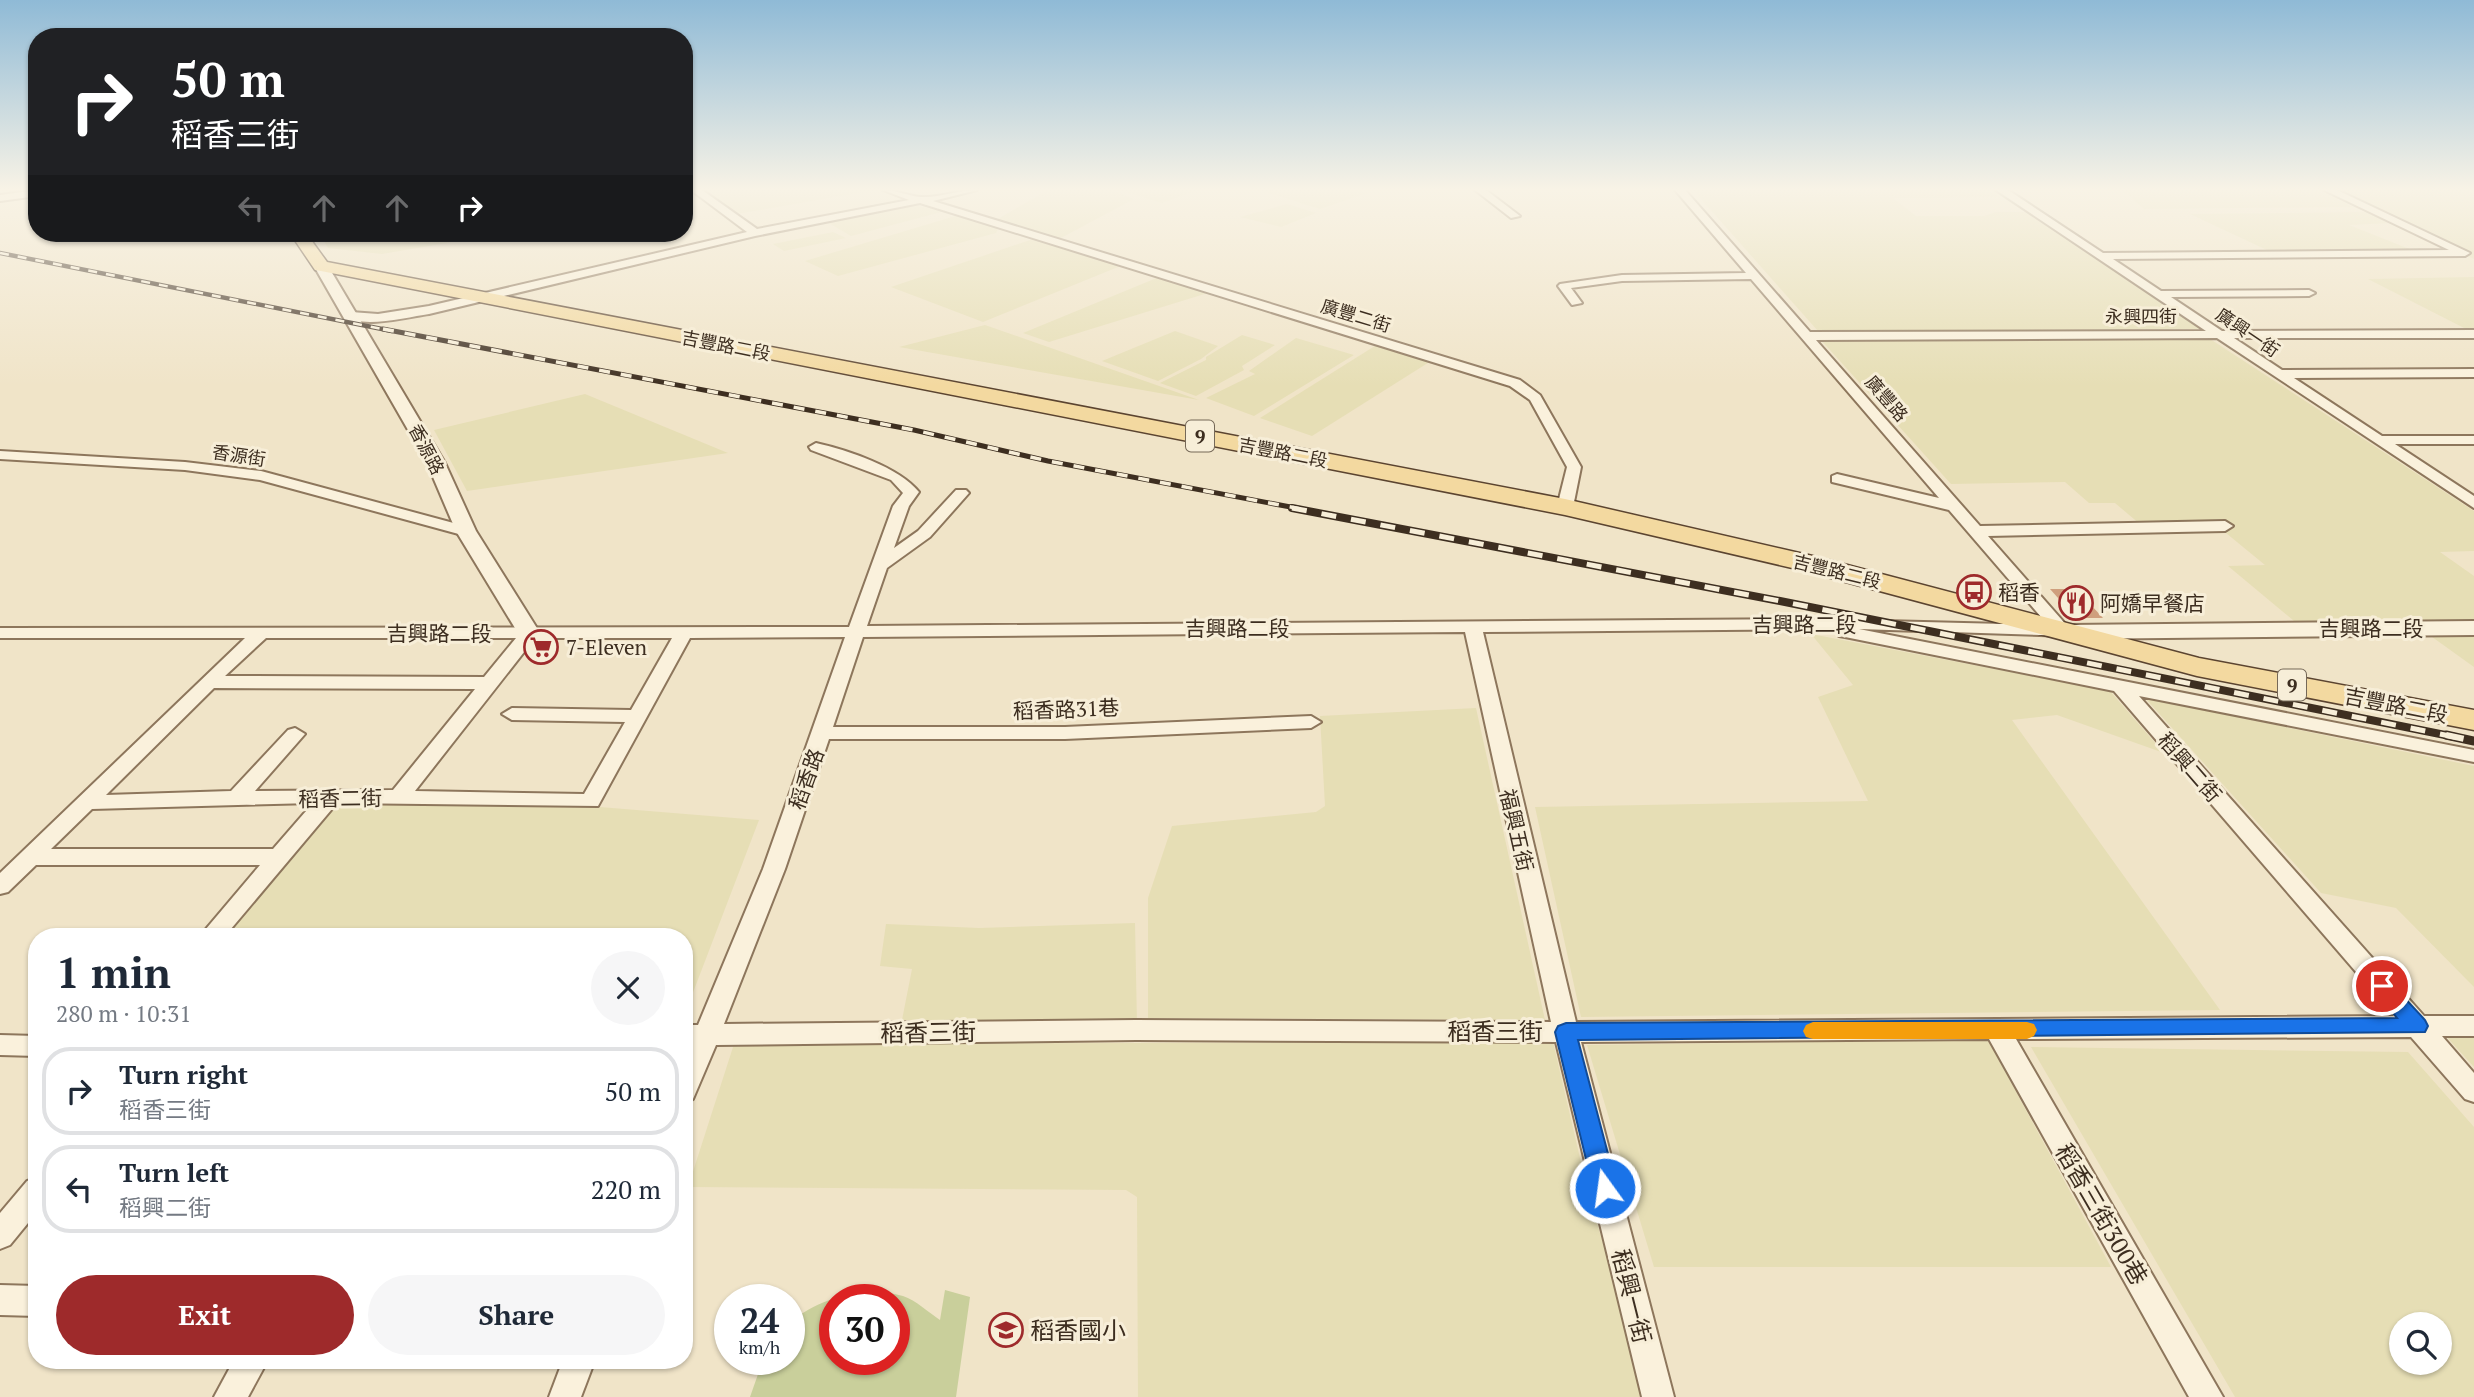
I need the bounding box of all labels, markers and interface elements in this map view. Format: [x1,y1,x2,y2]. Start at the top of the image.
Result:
text: 50 m [171,46,285,111]
icon: right [56,56,147,147]
text: 稻香三街 [171,113,299,155]
icon: left [232,189,270,227]
icon: ahead [305,189,343,227]
icon: ahead [378,189,416,227]
icon: right [451,189,489,227]
street label: 廣豐二街 [1318,293,1394,337]
street label: 廣興一街 [2211,302,2285,362]
street label: 永興四街 [2105,304,2177,328]
street label: 吉豐路二段 [680,325,772,365]
street label: 廣豐路 [1860,370,1914,426]
street label: 香源路 [404,420,450,478]
road number: 9 [1186,420,1214,452]
street label: 吉豐路二段 [1237,432,1329,472]
street label: 香源街 [210,439,268,471]
street label: 吉豐路二段 [1790,548,1884,594]
bus stop icon: 稻香 [1955,573,1993,611]
place label: 稻香 [1998,578,2040,606]
restaurant icon: 阿嬌早餐店 [2057,584,2095,622]
place label: 阿嬌早餐店 [2100,589,2205,617]
street label: 吉興路二段 [1752,610,1857,638]
street label: 吉興路二段 [1185,614,1290,642]
street label: 吉興路二段 [2319,614,2424,642]
street label: 吉興路二段 [387,619,492,647]
supermarket icon: 7-Eleven [522,628,560,666]
place label: 7-Eleven [566,633,648,661]
road number: 9 [2278,670,2306,700]
street label: 吉豐路二段 [2342,681,2450,729]
street label: 稻香路31巷 [1012,693,1120,725]
street label: 稻興二街 [2152,726,2228,808]
street label: 稻香路 [782,745,830,813]
street label: 稻香二街 [298,783,382,813]
street label: 福興五街 [1494,786,1540,874]
text: 1 min [56,944,171,1000]
button: close [591,951,665,1025]
pin [2352,956,2412,1016]
icon: arrive [2363,967,2401,1005]
text: 280 m · 10:31 [56,998,191,1029]
street label: 稻香三街 [880,1015,976,1049]
street label: 稻香三街 [1447,1015,1543,1047]
text: Turn right [119,1057,248,1091]
icon: right [60,1072,98,1110]
text: 50 m [605,1074,661,1108]
text: 稻香三街 [119,1094,211,1125]
street label: 稻香三街300巷 [2049,1137,2155,1291]
position arrow [1568,1151,1642,1225]
text: Turn left [119,1155,229,1189]
icon: left [60,1170,98,1208]
text: 220 m [591,1172,661,1206]
text: 稻興二街 [119,1192,211,1223]
street label: 稻興一街 [1605,1246,1659,1346]
button: Exit [56,1275,354,1355]
button: Share [368,1275,665,1355]
speed limit sign: 30 [819,1284,910,1375]
text: 24 [740,1297,779,1343]
school or university icon: 稻香國小 [987,1311,1025,1349]
map controls [2389,1312,2452,1375]
button: search [2389,1312,2452,1375]
place label: 稻香國小 [1030,1314,1126,1346]
text: km/h [739,1335,780,1359]

